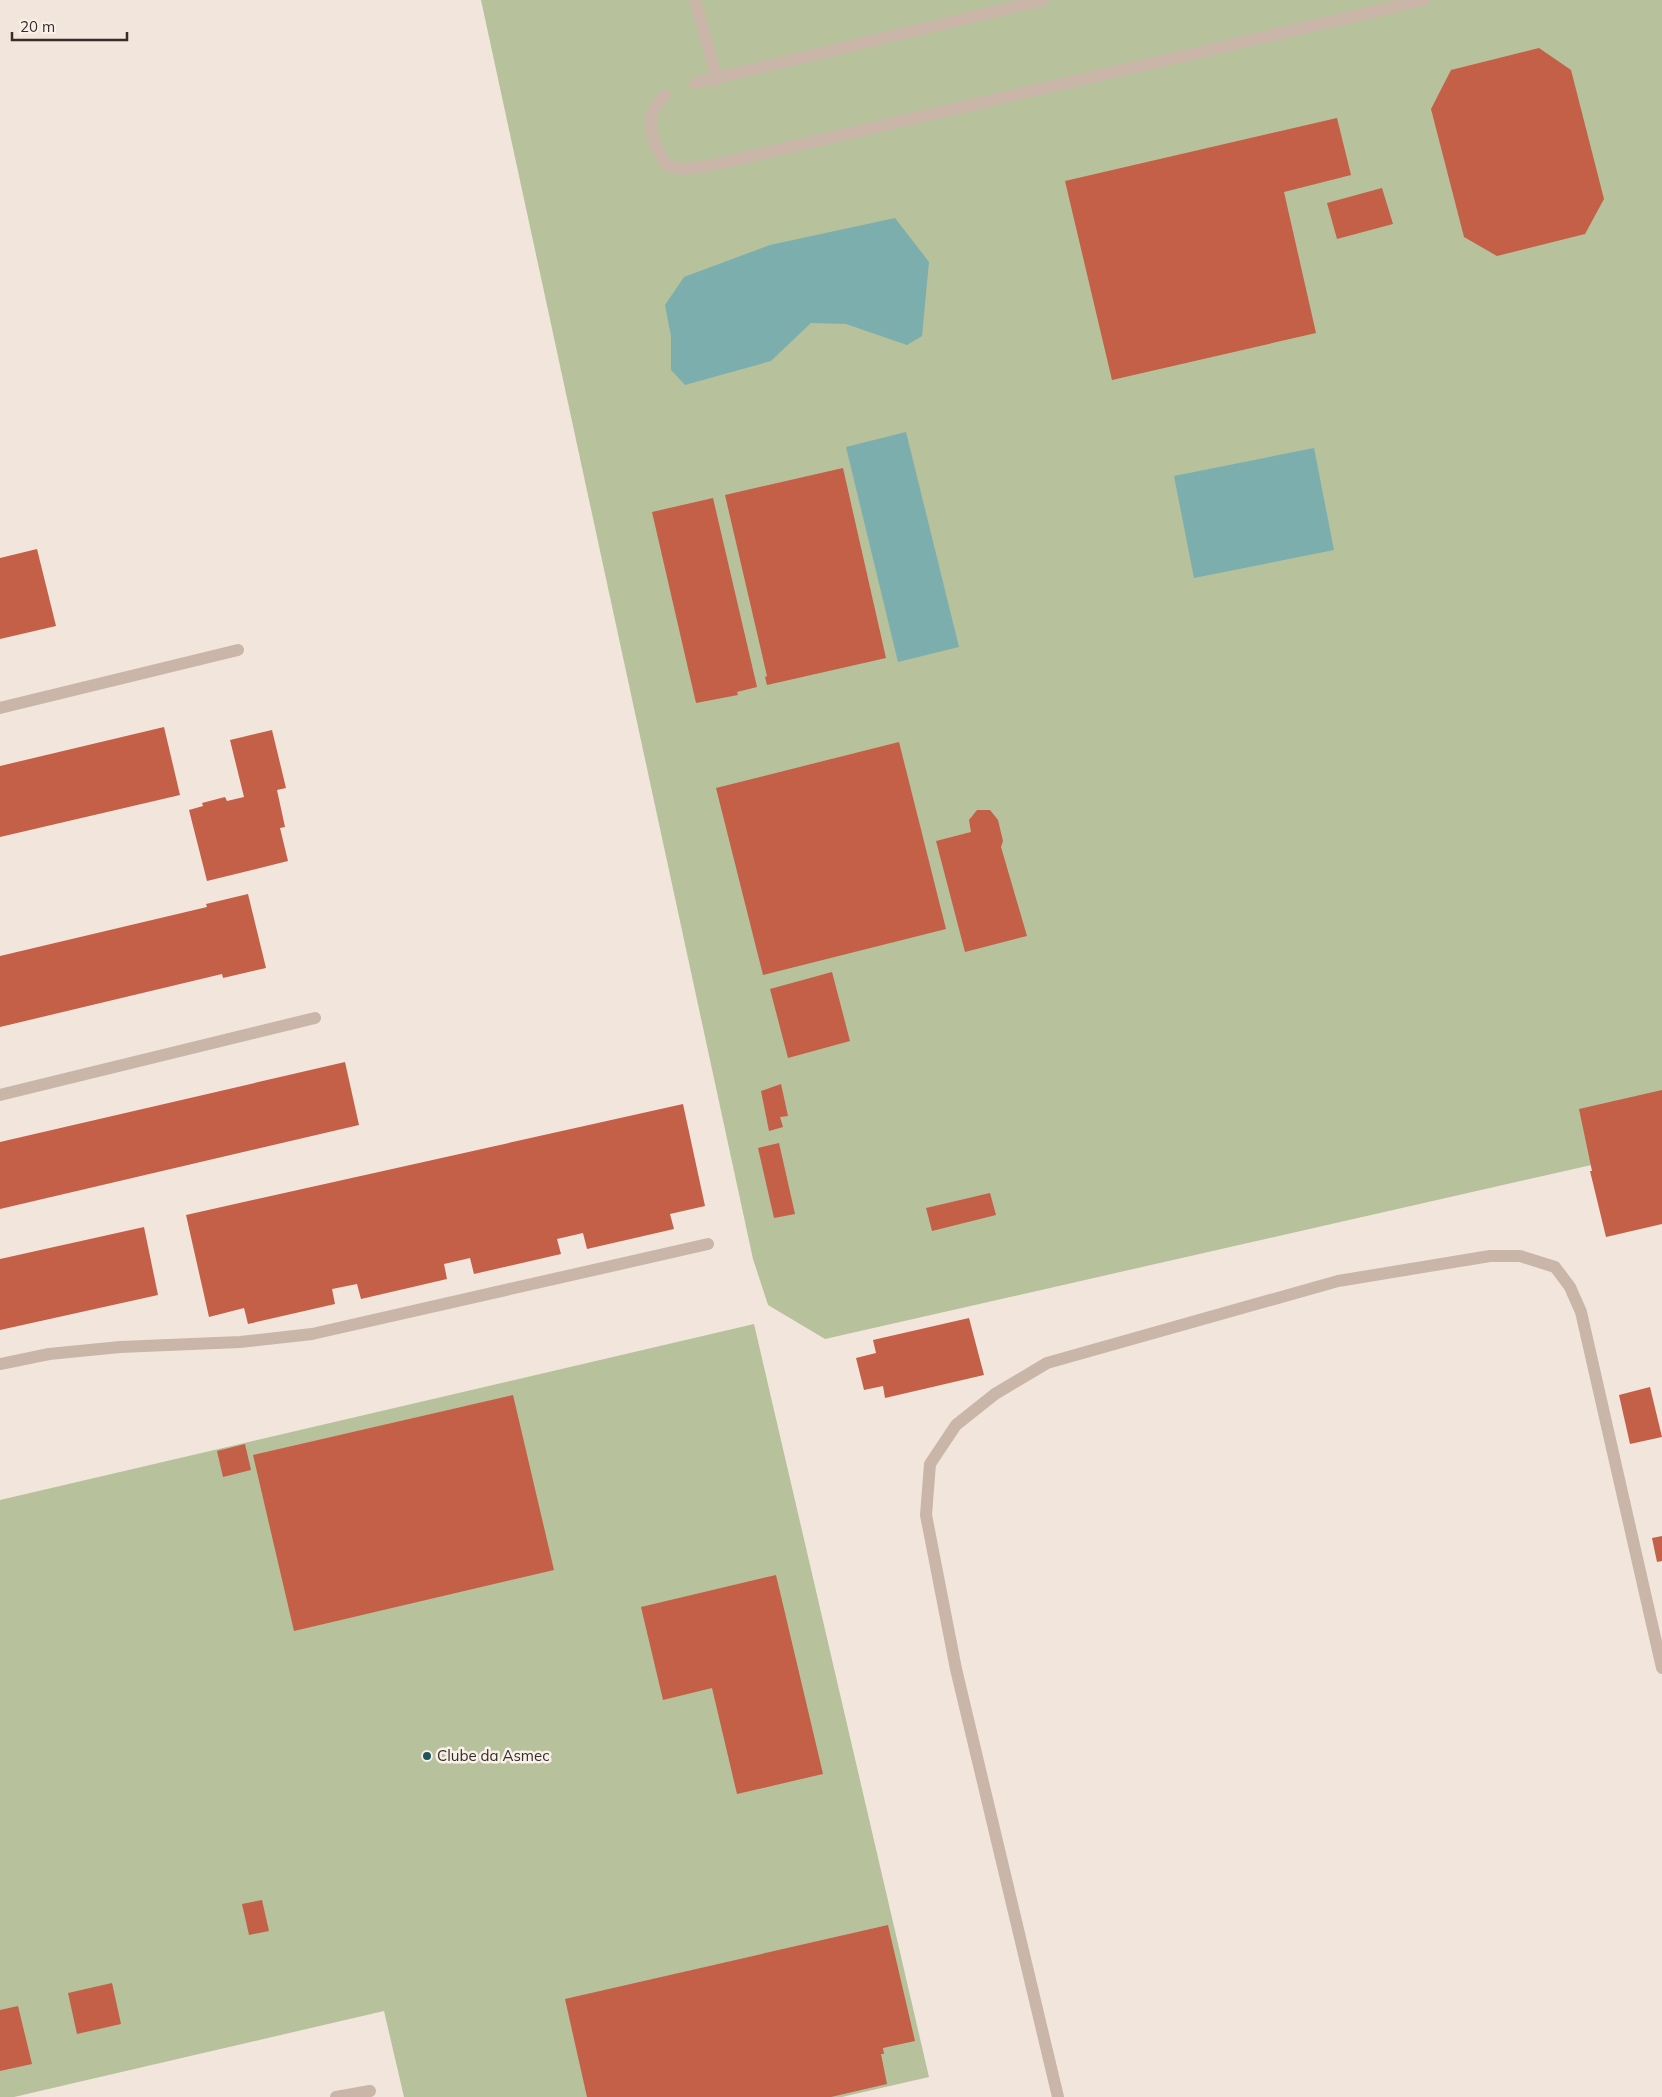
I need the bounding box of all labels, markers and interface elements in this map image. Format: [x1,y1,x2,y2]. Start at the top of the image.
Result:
scale bar [12,10,128,42]
text: 20 m [20,17,55,36]
place label: Clube da Asmec [437,1746,550,1765]
marker: Clube da Asmec [421,1750,433,1762]

